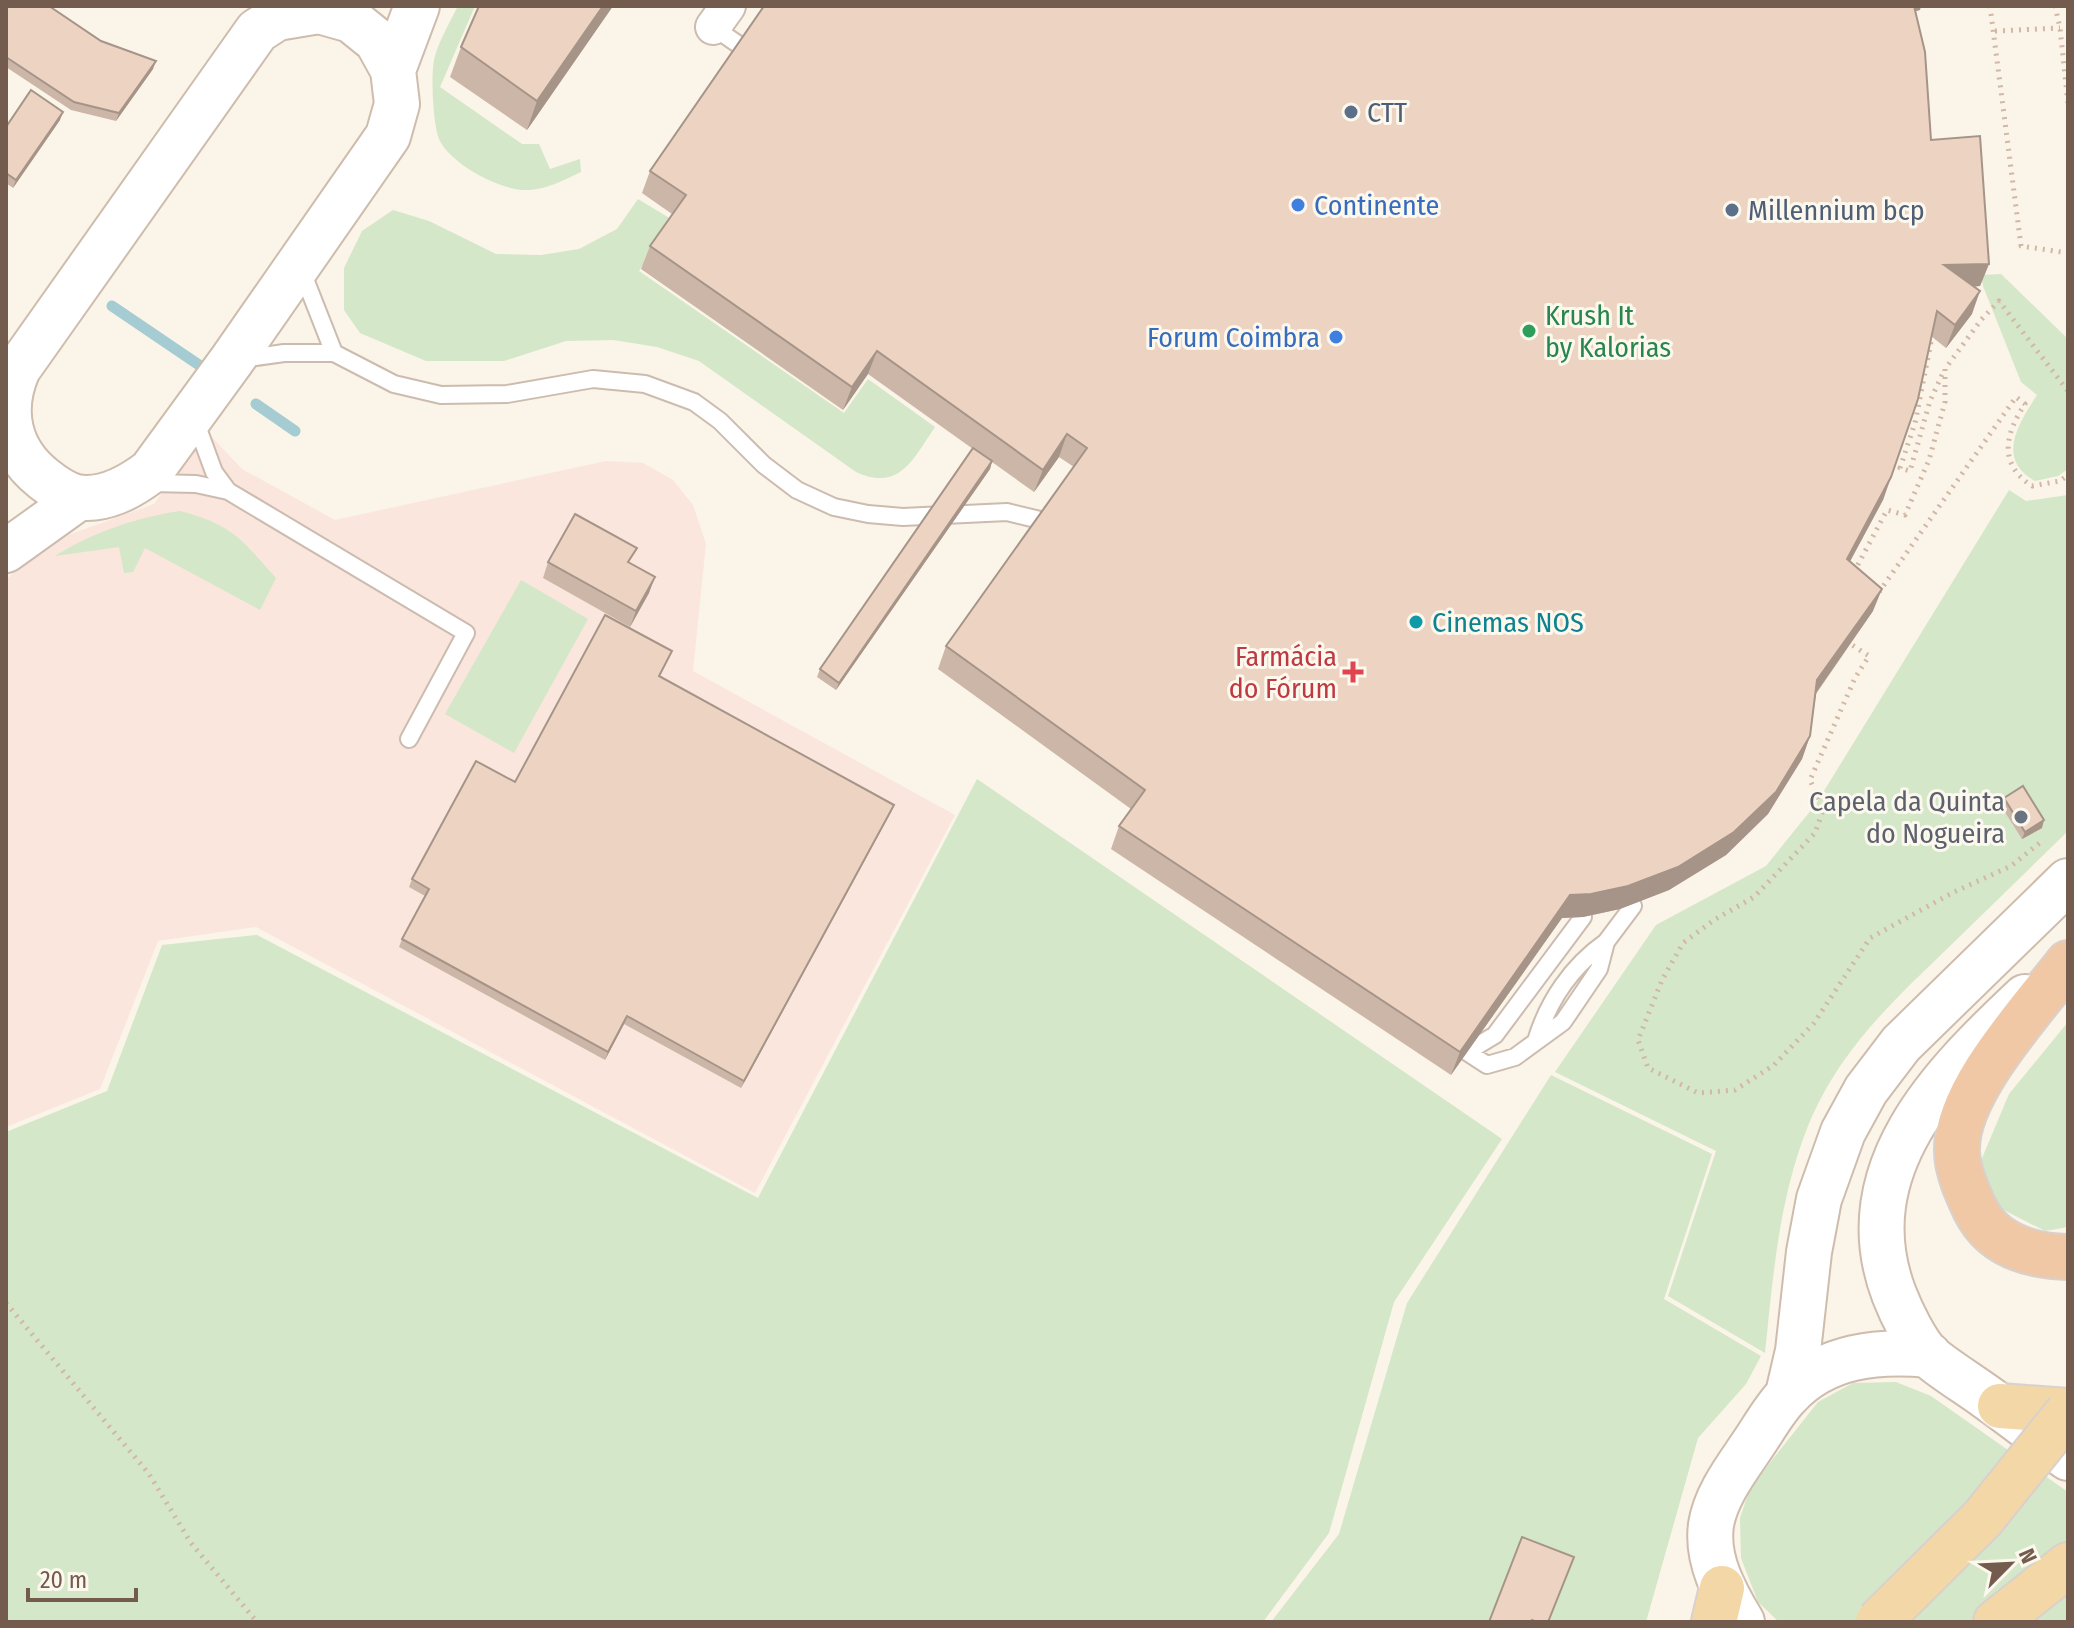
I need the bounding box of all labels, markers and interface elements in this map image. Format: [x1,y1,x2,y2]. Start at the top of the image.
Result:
place label: CTT [1367,96,1407,129]
marker: CTT [1342,103,1360,121]
place label: Continente [1314,189,1439,222]
place label: Millennium bcp [1748,194,1925,227]
marker: Continente [1289,196,1307,214]
marker: Millennium bcp [1723,201,1741,219]
place label: Krush It by Kalorias [1545,299,1671,364]
place label: Forum Coimbra [1147,321,1320,354]
marker: Krush It by Kalorias [1520,322,1538,340]
marker: Forum Coimbra [1327,328,1345,346]
place label: Cinemas NOS [1432,606,1584,639]
marker: Cinemas NOS [1407,613,1425,631]
place label: Farmácia do Fórum [1229,640,1337,705]
marker: Farmácia do Fórum [1344,663,1362,681]
place label: Capela da Quinta do Nogueira [1809,785,2005,850]
marker: Capela da Quinta do Nogueira [2012,808,2030,826]
north arrow [1970,1524,2050,1604]
text: N [2013,1545,2043,1568]
scale bar [28,1552,136,1602]
text: 20 m [40,1566,87,1594]

